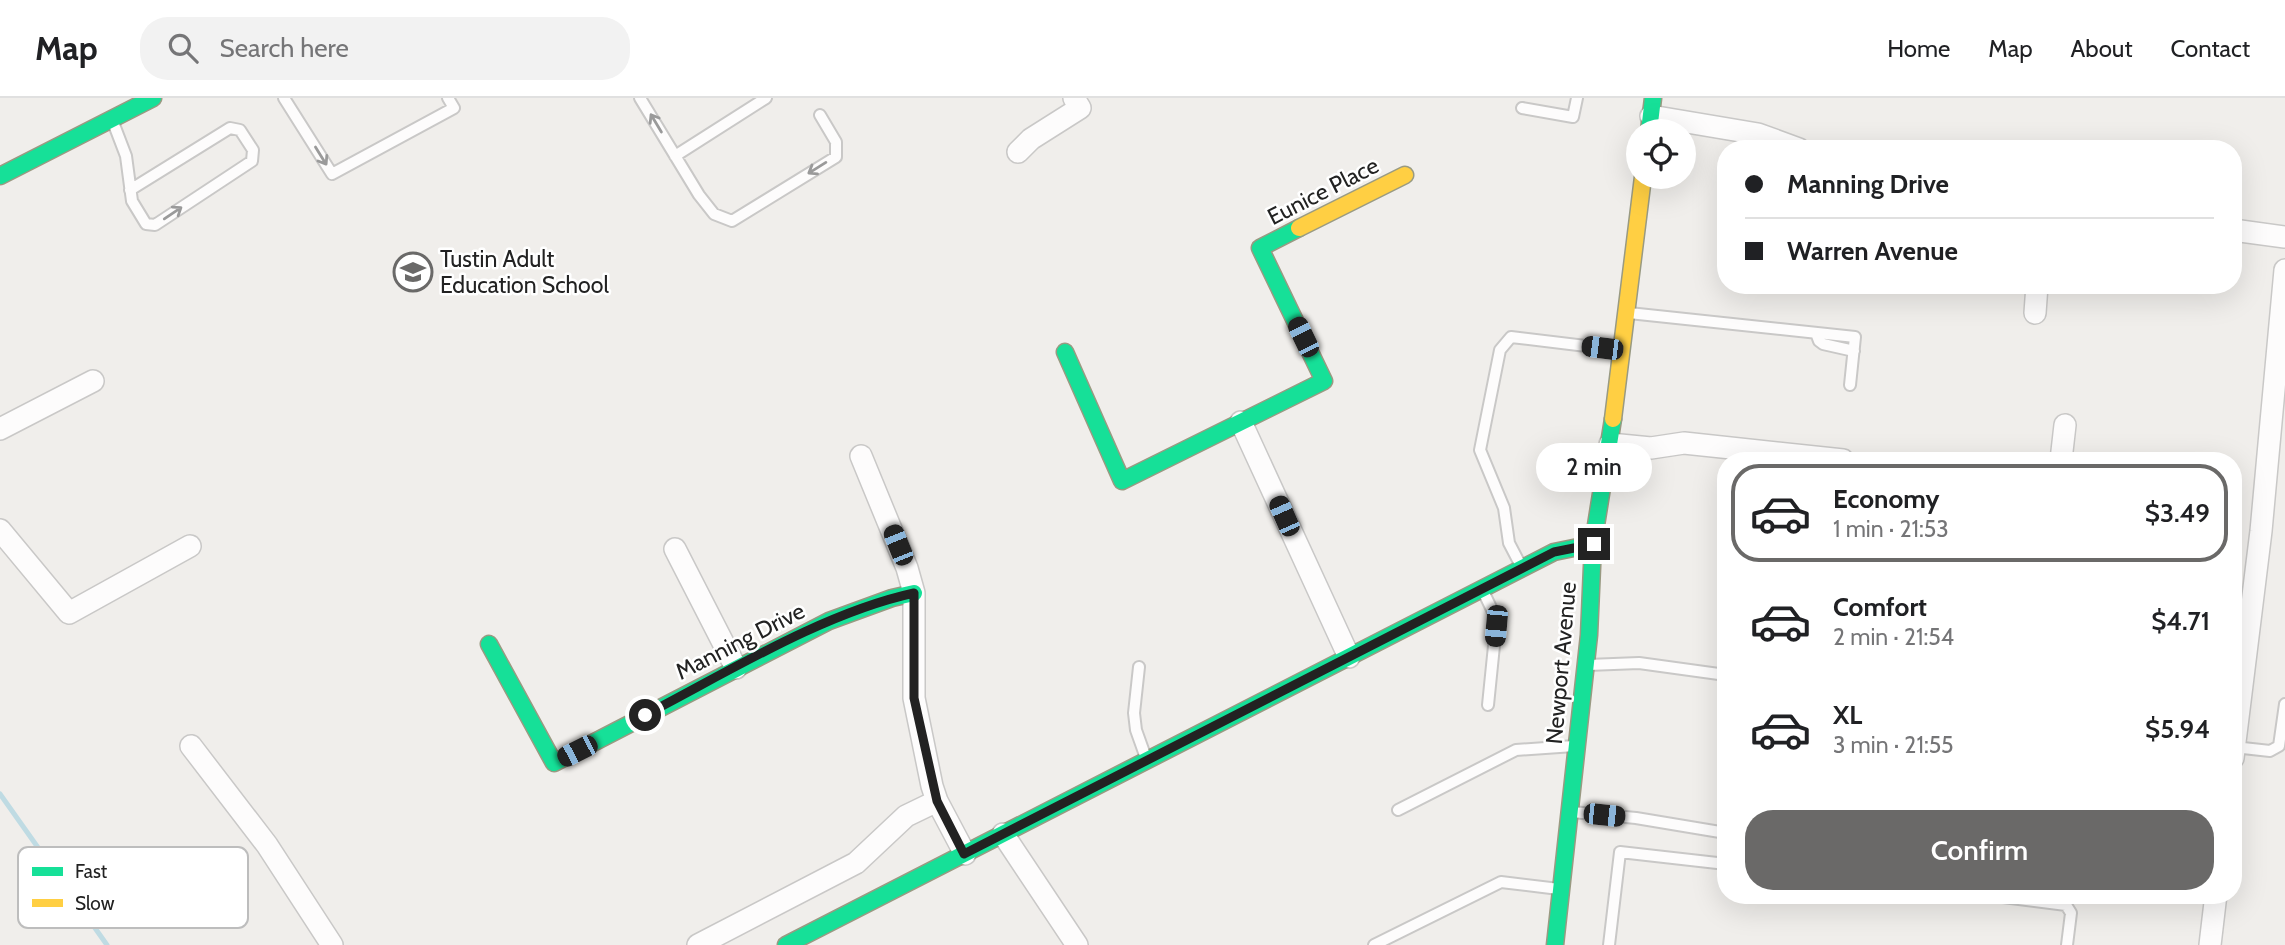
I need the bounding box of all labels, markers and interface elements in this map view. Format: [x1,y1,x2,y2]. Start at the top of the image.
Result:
search box [140,17,630,80]
text: Map [35,28,98,68]
icon: search [164,29,202,67]
text: Search here [220,32,349,64]
text: Home [1887,34,1950,63]
text: Map [1988,34,2033,63]
text: About [2071,34,2133,63]
text: Contact [2171,34,2250,63]
one-way arrow [648,114,662,134]
map controls [1626,119,1696,189]
button: locate [1626,119,1696,189]
one-way arrow [314,145,328,165]
street label: Eunice Place [1263,151,1383,231]
one-way arrow [808,162,828,176]
text: Manning Drive [1787,168,1949,200]
one-way arrow [163,206,183,220]
text: Warren Avenue [1787,235,1958,267]
place label: Tustin Adult Education School [440,245,609,299]
school or university icon: Tustin Adult Education School [392,251,434,293]
car [1285,314,1322,360]
car [1580,335,1625,361]
callout: 2 min [1536,442,1652,492]
text: 2 min [1566,453,1622,481]
icon: car [1749,482,1812,545]
text: Economy [1833,483,1939,515]
car [1266,493,1303,539]
text: $3.49 [2145,497,2210,529]
text: 1 min · 21:53 [1833,515,1949,543]
car [881,522,916,568]
route end [1578,528,1610,560]
street label: Newport Avenue [1540,580,1582,745]
icon: car [1749,590,1812,653]
text: Comfort [1833,591,1927,623]
street label: Manning Drive [671,596,809,686]
car [1484,604,1509,648]
text: $4.71 [2151,605,2210,637]
text: 2 min · 21:54 [1833,623,1954,651]
icon: car [1749,698,1812,761]
route start [629,699,661,731]
text: XL [1833,699,1862,731]
text: $5.94 [2145,713,2210,745]
text: 3 min · 21:55 [1833,731,1954,759]
car [554,732,601,770]
car [1583,802,1626,828]
button: Confirm [1745,810,2214,890]
legend [18,847,248,928]
text: Fast [75,860,108,883]
text: Slow [75,892,115,915]

